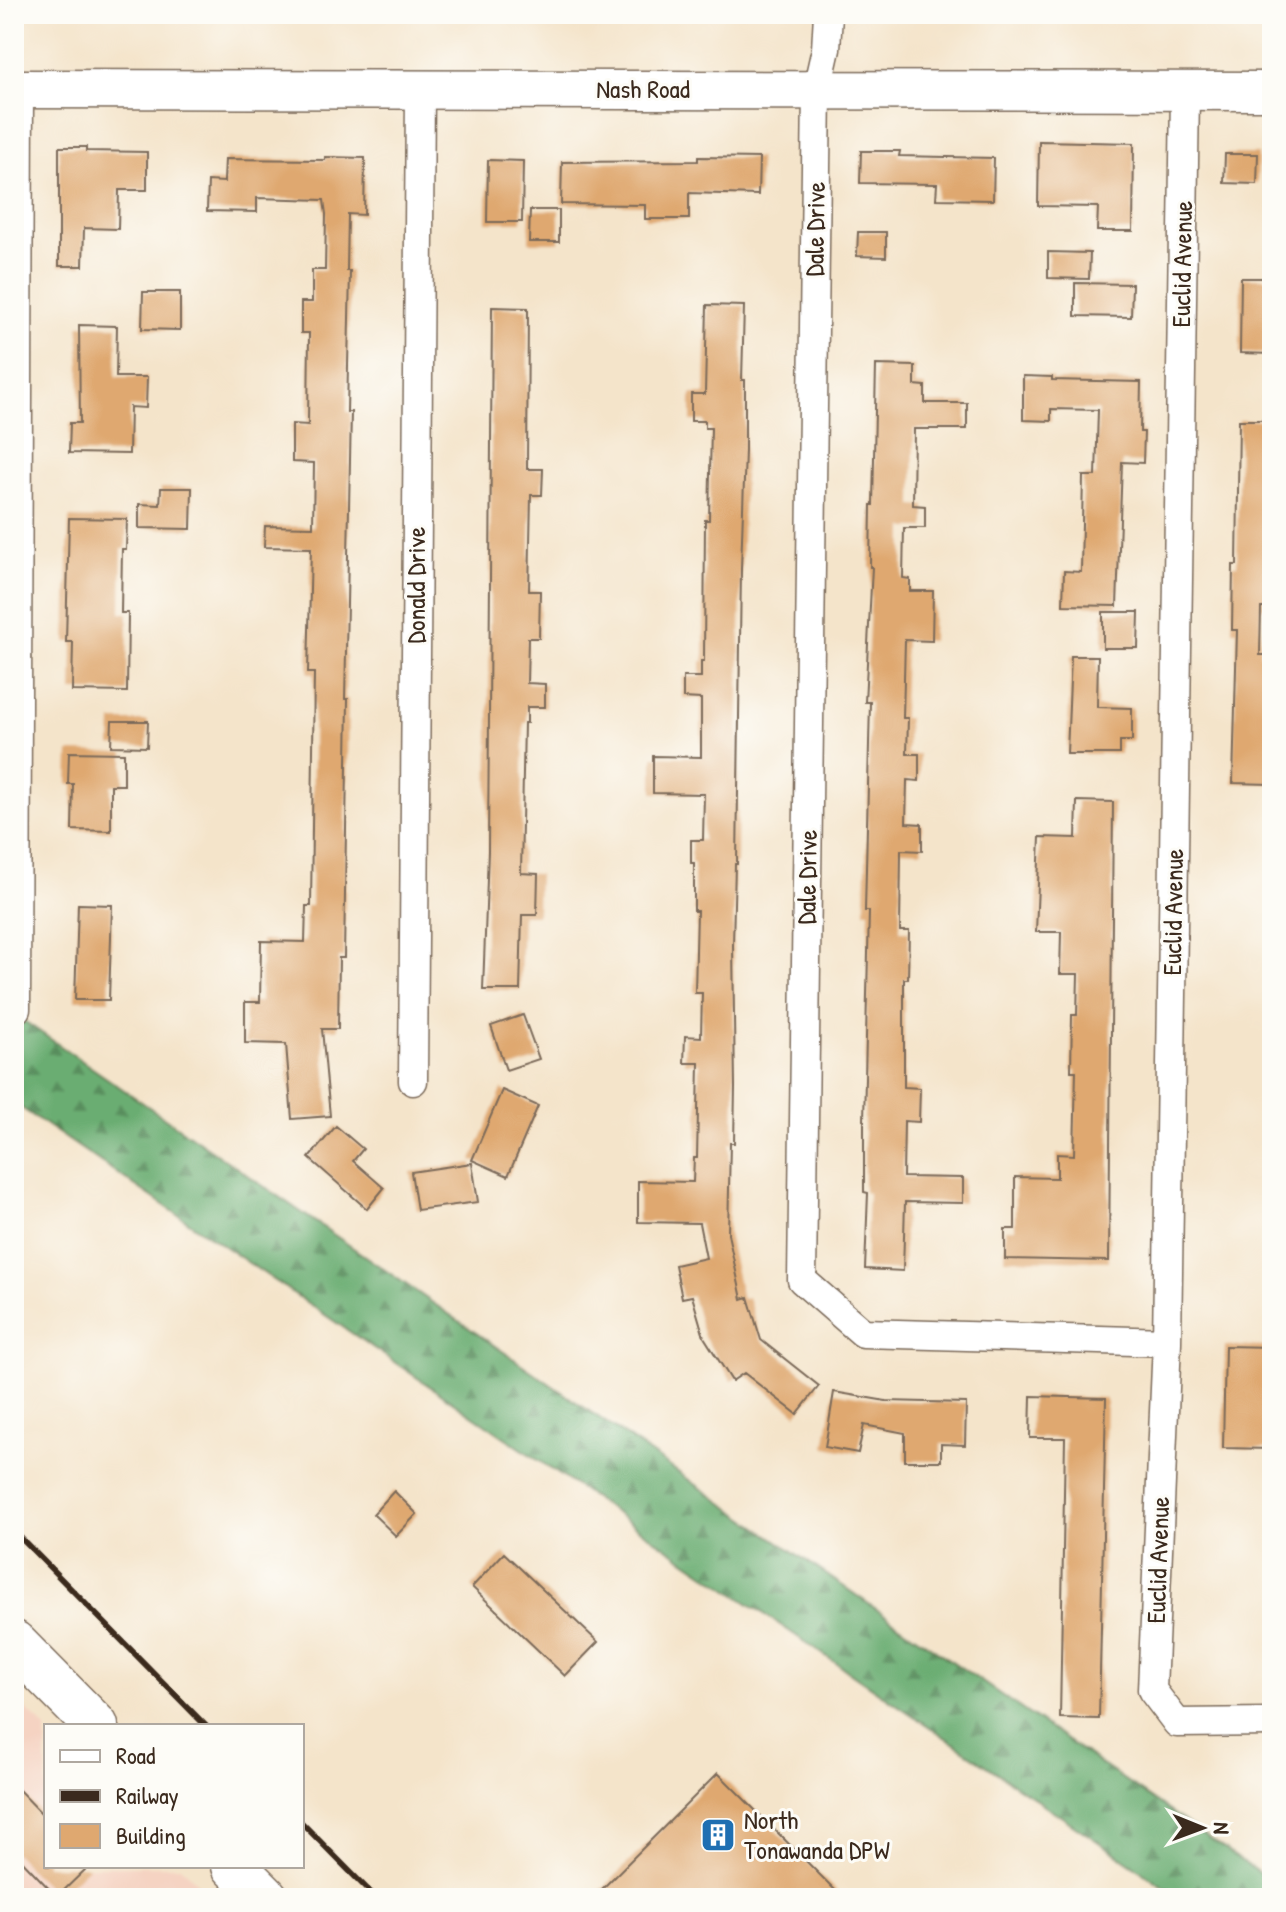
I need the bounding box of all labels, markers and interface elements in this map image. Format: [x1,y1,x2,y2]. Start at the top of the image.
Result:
street label: Nash Road [596,71,690,106]
street label: Dale Drive [796,181,833,277]
street label: Euclid Avenue [1163,200,1200,328]
street label: Donald Drive [398,527,433,643]
street label: Dale Drive [788,829,825,925]
street label: Euclid Avenue [1154,848,1191,976]
street label: Euclid Avenue [1138,1496,1177,1624]
legend [44,1724,304,1868]
text: Road [116,1739,155,1771]
text: Railway [116,1779,179,1811]
north arrow [1162,1788,1242,1868]
place label: North Tonawanda DPW [744,1802,890,1867]
building icon: North Tonawanda DPW [699,1816,737,1854]
text: Building [116,1819,186,1851]
text: N [1207,1822,1237,1835]

